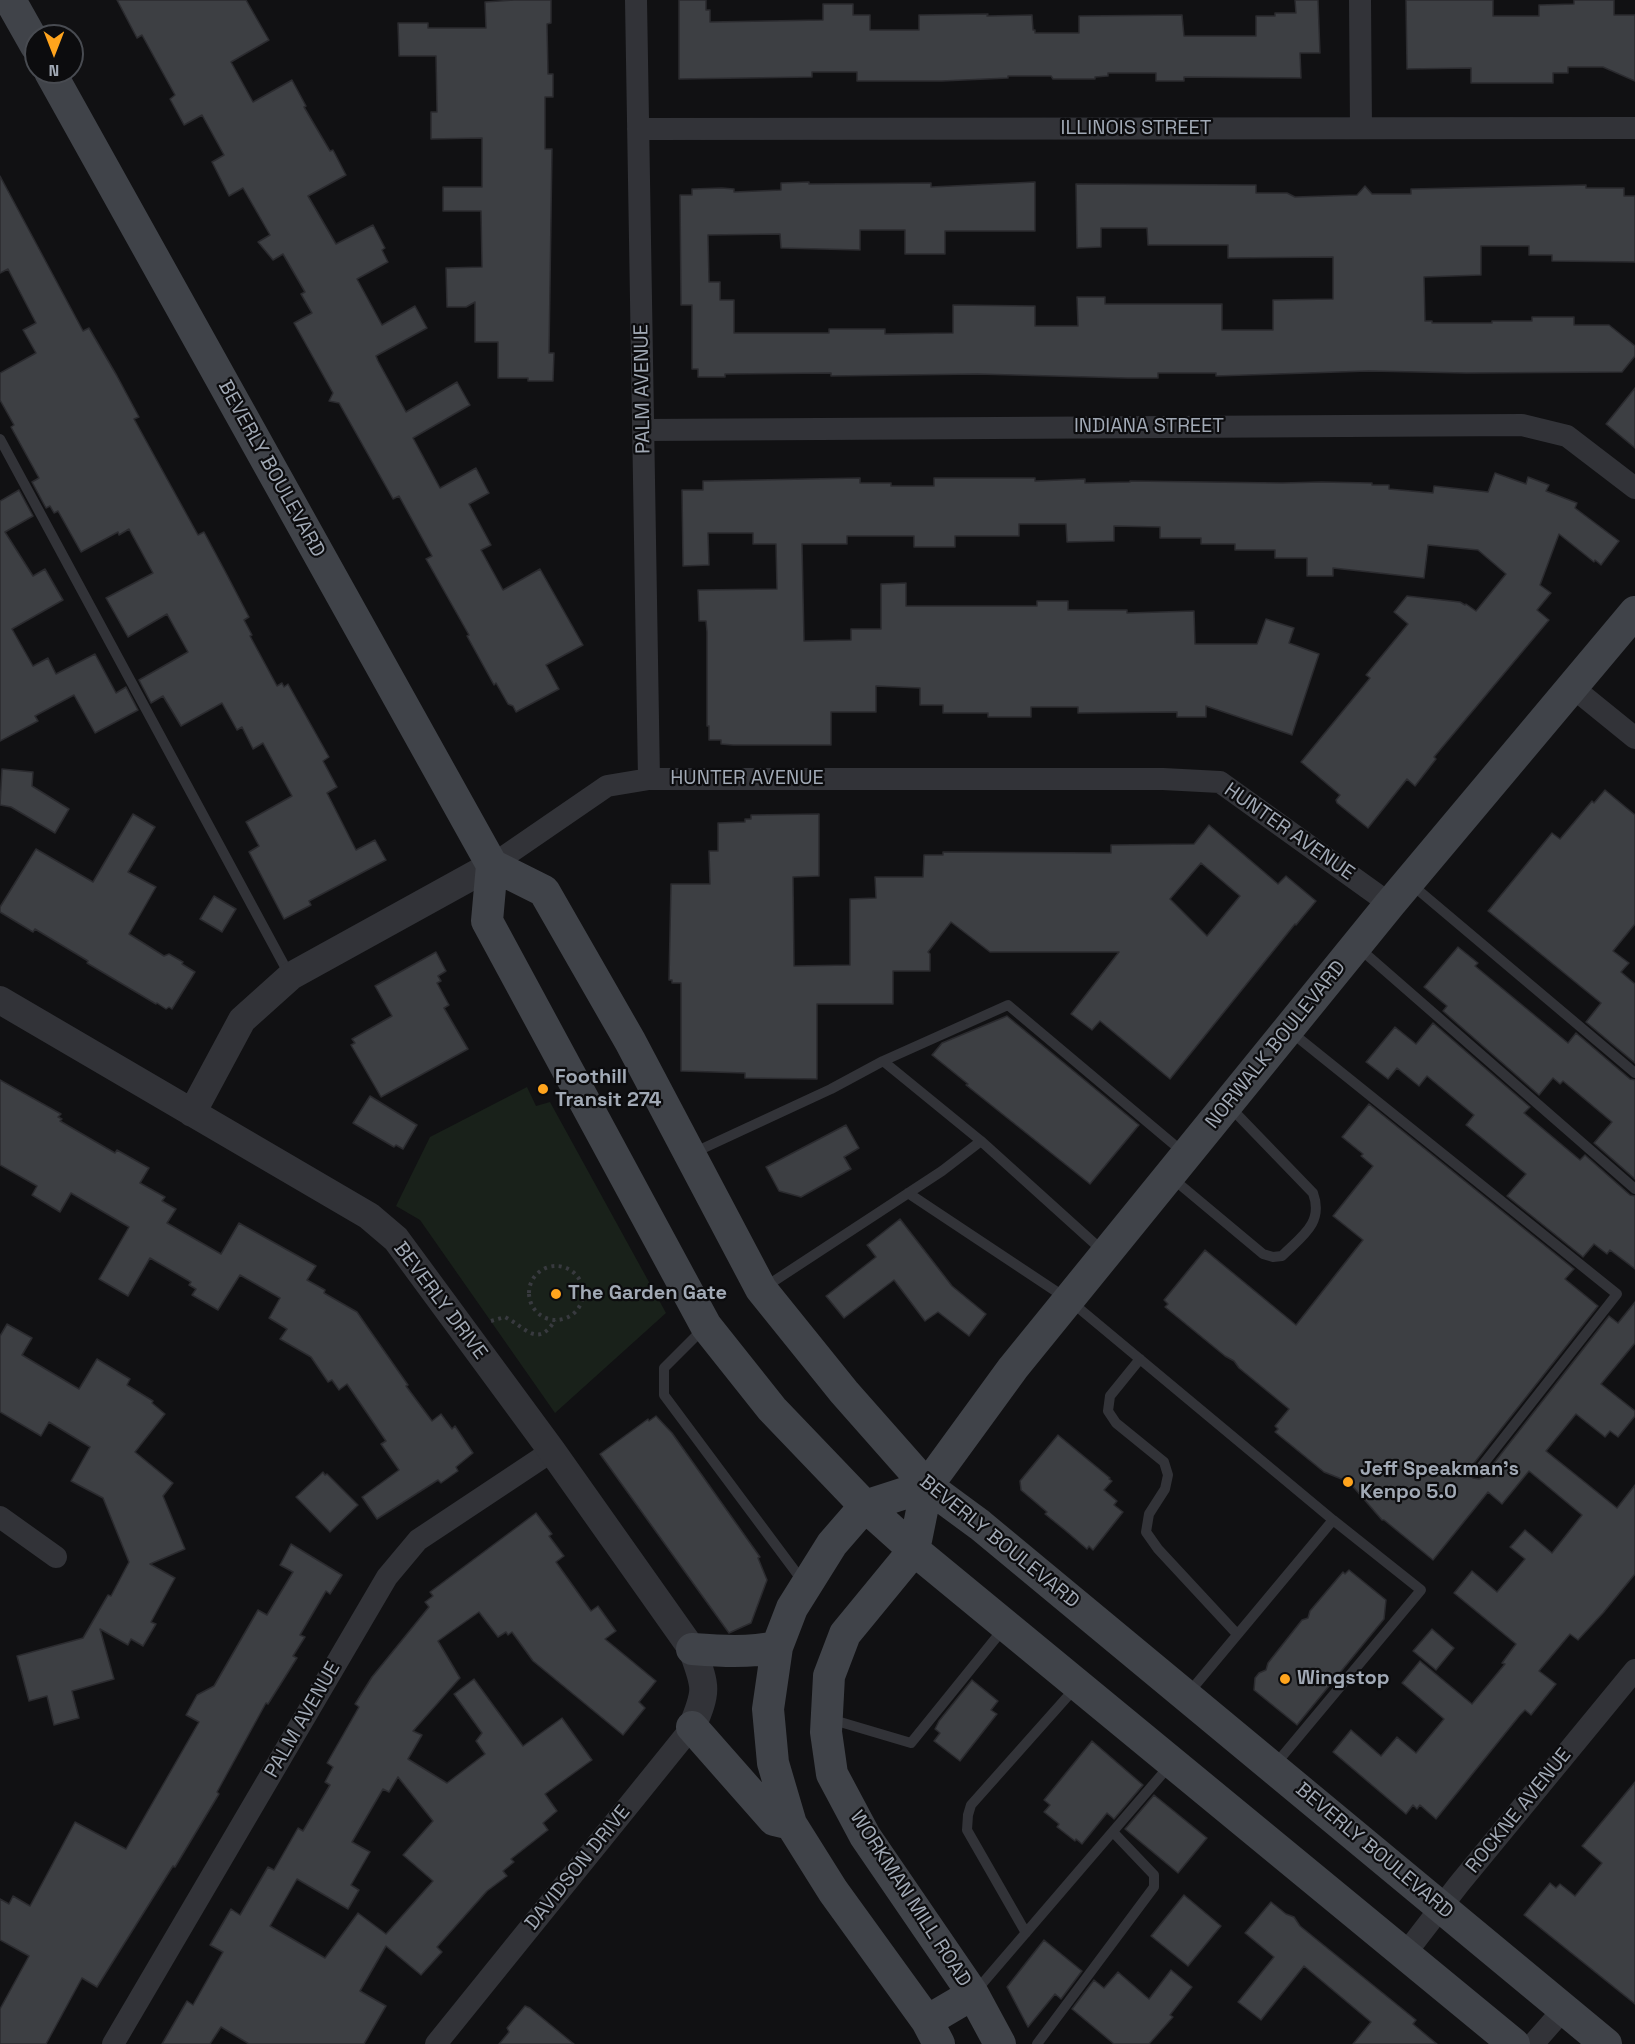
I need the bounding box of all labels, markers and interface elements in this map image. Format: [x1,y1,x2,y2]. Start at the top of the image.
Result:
north arrow [24,24,84,84]
text: N [49,60,59,81]
street label: ILLINOIS STREET [1061,117,1211,141]
street label: PALM AVENUE [630,324,656,454]
street label: BEVERLY BOULEVARD [212,376,330,562]
street label: INDIANA STREET [1074,415,1224,439]
street label: HUNTER AVENUE [670,767,824,791]
street label: HUNTER AVENUE [1219,778,1359,886]
street label: NORWALK BOULEVARD [1201,956,1351,1134]
place label: Foothill Transit 274 [555,1066,662,1113]
marker: Foothill Transit 274 [536,1082,550,1096]
street label: BEVERLY DRIVE [388,1237,492,1365]
place label: The Garden Gate [568,1282,727,1306]
marker: The Garden Gate [549,1287,563,1301]
place label: Jeff Speakman's Kenpo 5.0 [1360,1458,1519,1505]
street label: BEVERLY BOULEVARD [914,1470,1084,1614]
marker: Jeff Speakman's Kenpo 5.0 [1341,1475,1355,1489]
street label: PALM AVENUE [260,1658,346,1782]
place label: Wingstop [1297,1667,1389,1691]
marker: Wingstop [1278,1672,1292,1686]
street label: ROCKNE AVENUE [1461,1744,1577,1878]
street label: BEVERLY BOULEVARD [1290,1778,1458,1924]
street label: DAVIDSON DRIVE [520,1801,636,1935]
street label: WORKMAN MILL ROAD [844,1807,976,1991]

